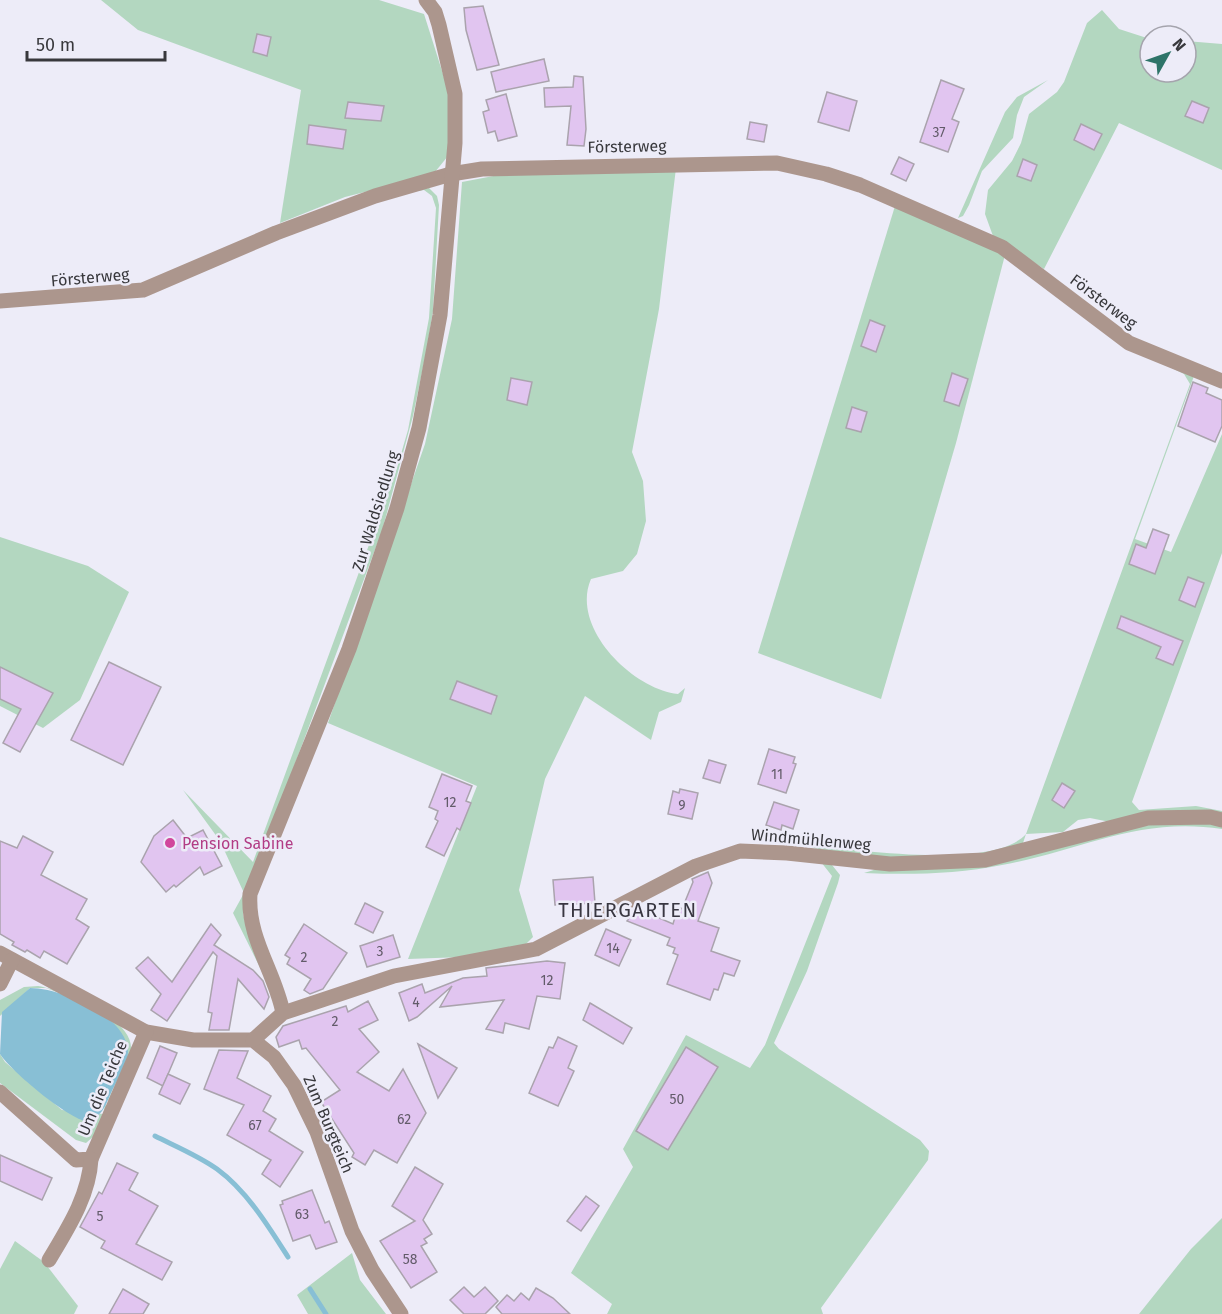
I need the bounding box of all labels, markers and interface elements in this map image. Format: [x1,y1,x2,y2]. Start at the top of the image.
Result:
scale bar [27,24,165,62]
north arrow [1138,24,1198,84]
text: 50 m [36,34,75,56]
text: N [1168,35,1190,55]
house number: 37 [932,124,946,141]
street label: Försterweg [587,136,667,157]
street label: Försterweg [50,265,131,290]
street label: Försterweg [1066,270,1141,333]
street label: Zur Waldsiedlung [348,448,403,574]
house number: 11 [771,766,783,783]
house number: 12 [444,794,457,811]
house number: 9 [678,797,686,814]
street label: Windmühlenweg [750,825,872,854]
place label: Pension Sabine [182,834,293,853]
marker: Pension Sabine [163,836,177,850]
district label: THIERGARTEN [558,898,698,922]
house number: 14 [606,940,620,957]
house number: 3 [377,943,384,960]
house number: 2 [301,949,308,966]
house number: 12 [541,972,554,989]
house number: 4 [412,994,420,1011]
house number: 2 [332,1013,339,1030]
street label: Um die Teiche [74,1038,131,1139]
street label: Zum Burgteich [299,1072,358,1176]
house number: 50 [670,1091,685,1108]
house number: 62 [397,1111,411,1128]
house number: 67 [248,1117,262,1134]
house number: 63 [295,1206,309,1223]
house number: 5 [96,1208,104,1225]
house number: 58 [403,1251,418,1268]

